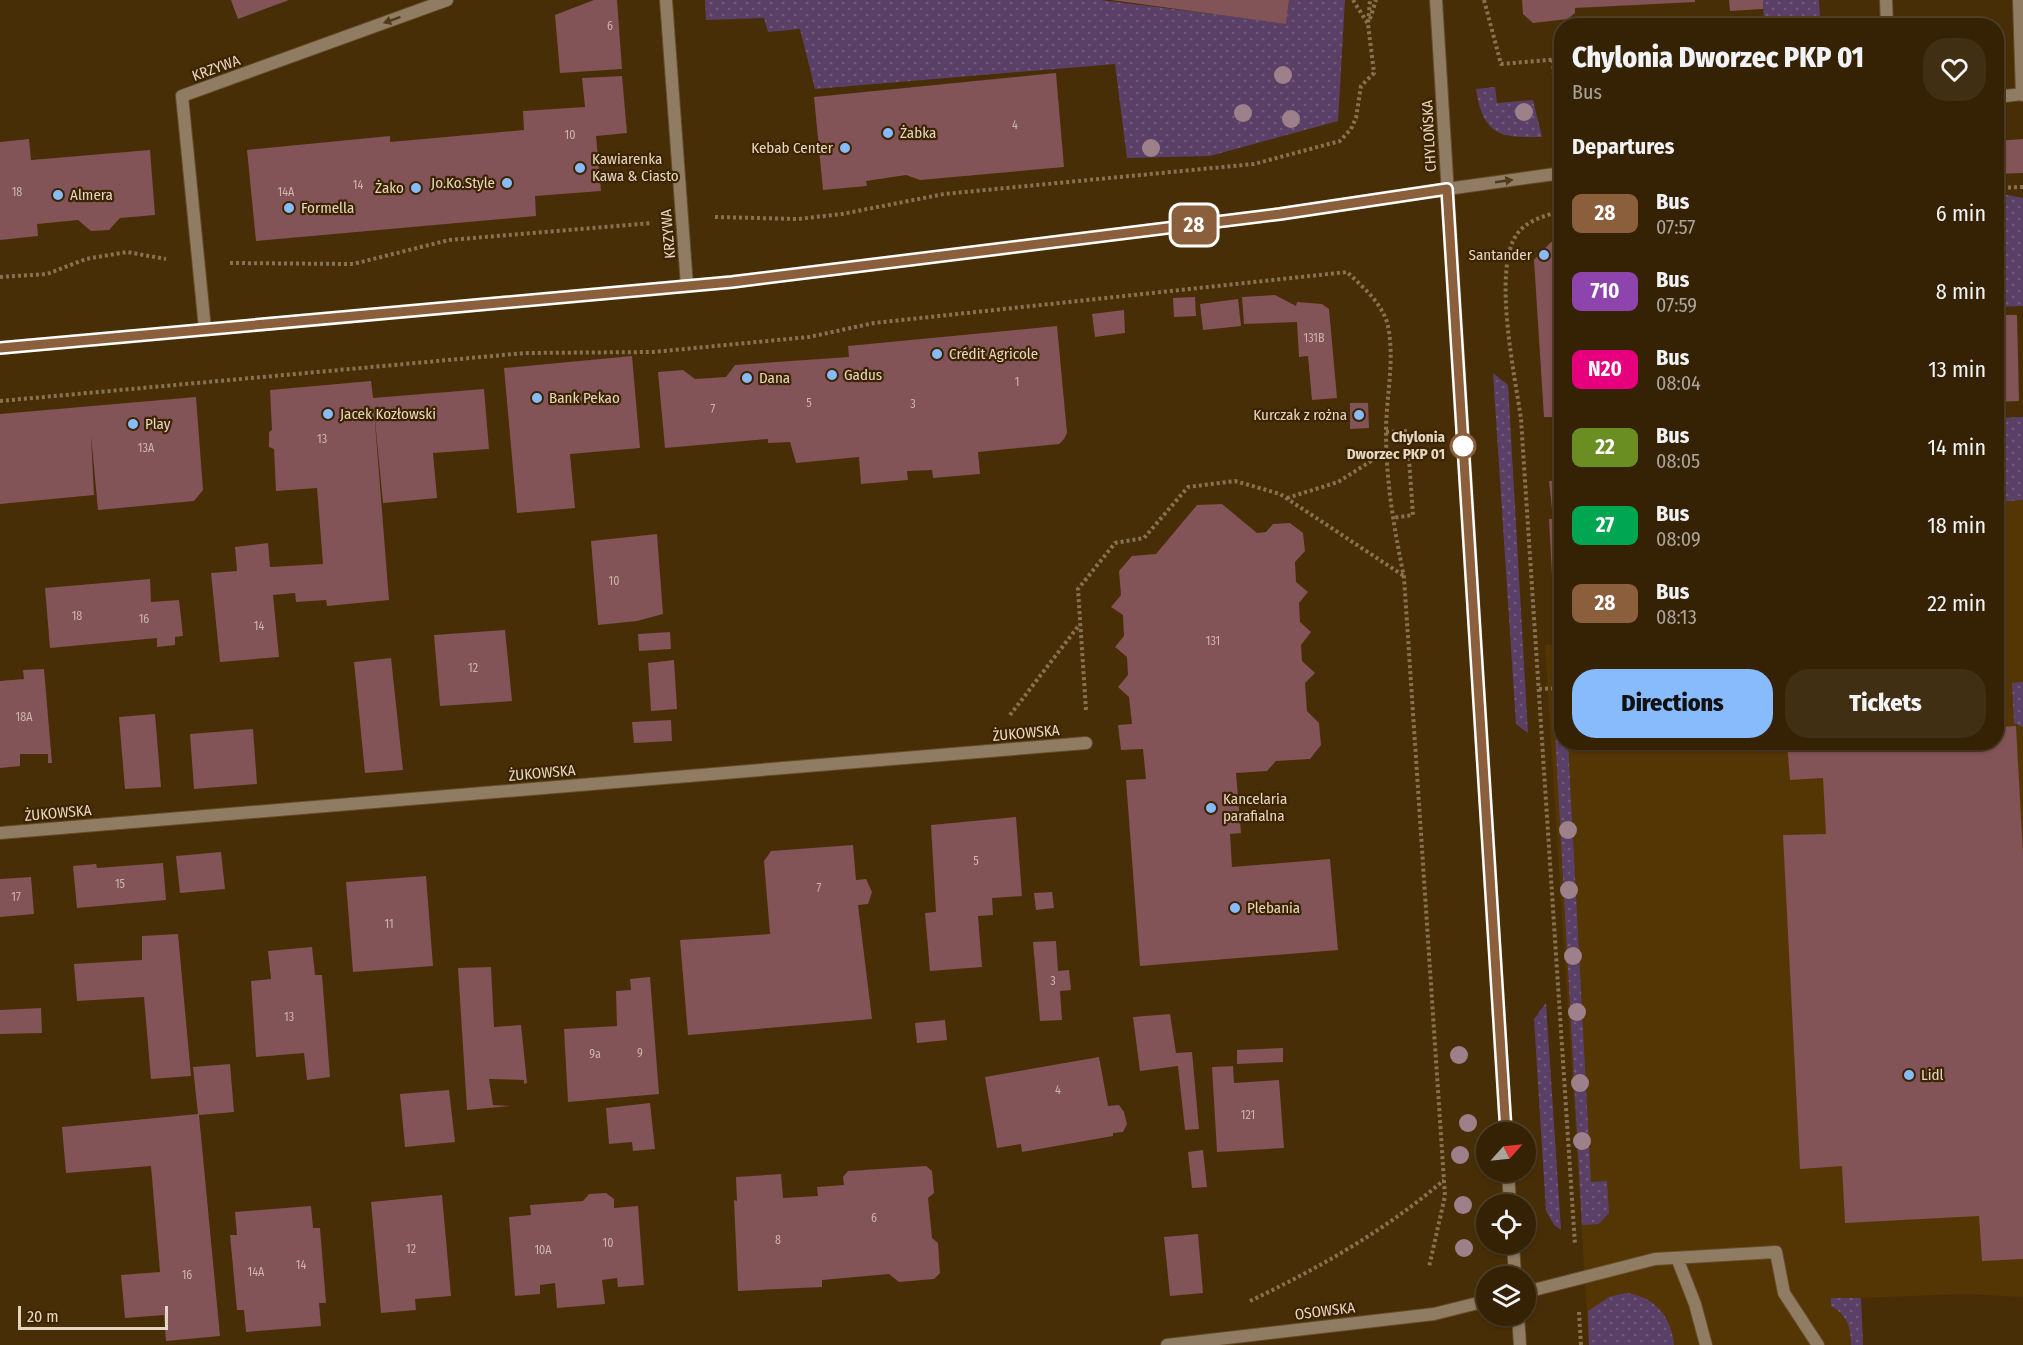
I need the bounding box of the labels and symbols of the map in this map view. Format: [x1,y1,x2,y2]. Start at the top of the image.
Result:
one-way arrow [383,16,401,25]
house number: 6 [607,19,613,33]
street label: KRZYWA [190,51,243,85]
street label: CHYLOŃSKA [1418,100,1440,172]
house number: 4 [1012,118,1018,132]
place label: Żabka [900,124,936,142]
marker: Żabka [881,126,895,140]
house number: 10 [565,128,575,142]
place label: Kebab Center [751,139,834,157]
marker: Kebab Center [838,141,852,155]
place label: Kawiarenka Kawa & Ciasto [592,150,679,185]
marker: Kawiarenka Kawa & Ciasto [573,161,587,175]
place label: Jo.Ko.Style [431,174,495,192]
marker: Jo.Ko.Style [500,176,514,190]
one-way arrow [1495,176,1514,185]
house number: 14 [353,178,363,192]
place label: Żako [375,179,404,197]
marker: Żako [409,181,423,195]
house number: 18 [12,185,22,199]
house number: 14A [278,185,295,199]
place label: Almera [70,186,113,204]
marker: Almera [51,188,65,202]
place label: Formella [301,199,354,217]
marker: Formella [282,201,296,215]
line badge: 28 [1167,206,1221,244]
street label: KRZYWA [657,208,679,260]
place label: Santander [1469,246,1533,264]
marker: Santander [1537,248,1551,262]
house number: 131B [1303,331,1325,345]
place label: Crédit Agricole [949,345,1038,363]
marker: Crédit Agricole [930,347,944,361]
place label: Gadus [844,366,882,384]
marker: Gadus [825,368,839,382]
place label: Dana [759,369,790,387]
marker: Dana [740,371,754,385]
house number: 1 [1015,375,1019,389]
place label: Bank Pekao [549,389,620,407]
marker: Bank Pekao [530,391,544,405]
house number: 5 [806,396,812,410]
house number: 3 [910,397,916,411]
house number: 7 [711,402,716,416]
place label: Jacek Kozłowski [340,405,436,423]
place label: Kurczak z rożna [1253,406,1347,424]
marker: Jacek Kozłowski [321,407,335,421]
marker: Kurczak z rożna [1352,408,1366,422]
place label: Play [145,415,171,433]
marker: Play [126,417,140,431]
place label: Chylonia Dworzec PKP 01 [1347,428,1446,463]
house number: 13 [317,432,327,446]
marker: Chylonia Dworzec PKP 01 [1450,433,1476,459]
house number: 13A [138,441,155,455]
house number: 10 [609,574,619,588]
house number: 18 [72,609,82,623]
house number: 16 [139,612,149,626]
house number: 14 [254,619,264,633]
house number: 131 [1206,634,1220,648]
house number: 12 [468,661,478,675]
house number: 18A [16,710,33,724]
street label: ŻUKOWSKA [992,721,1060,745]
street label: ŻUKOWSKA [508,761,576,785]
place label: Kancelaria parafialna [1223,790,1287,825]
street label: ŻUKOWSKA [24,801,92,825]
marker: Kancelaria parafialna [1204,801,1218,815]
house number: 5 [973,854,979,868]
house number: 15 [115,877,126,891]
house number: 7 [817,881,822,895]
house number: 17 [11,890,21,904]
place label: Plebania [1247,899,1300,917]
marker: Plebania [1228,901,1242,915]
house number: 11 [384,917,394,931]
house number: 3 [1050,974,1056,988]
house number: 13 [284,1010,294,1024]
house number: 9 [637,1046,643,1060]
house number: 9a [589,1047,601,1061]
place label: Lidl [1921,1066,1943,1084]
marker: Lidl [1902,1068,1916,1082]
house number: 4 [1055,1083,1061,1097]
house number: 121 [1241,1108,1255,1122]
north arrow [1476,1122,1536,1182]
house number: 6 [871,1211,877,1225]
house number: 8 [775,1233,781,1247]
house number: 10 [603,1236,613,1250]
house number: 12 [406,1242,416,1256]
house number: 10A [534,1243,552,1257]
house number: 14 [296,1258,306,1272]
house number: 14A [248,1265,265,1279]
house number: 16 [182,1268,192,1282]
street label: OSOWSKA [1294,1298,1356,1324]
scale bar [18,1303,168,1330]

